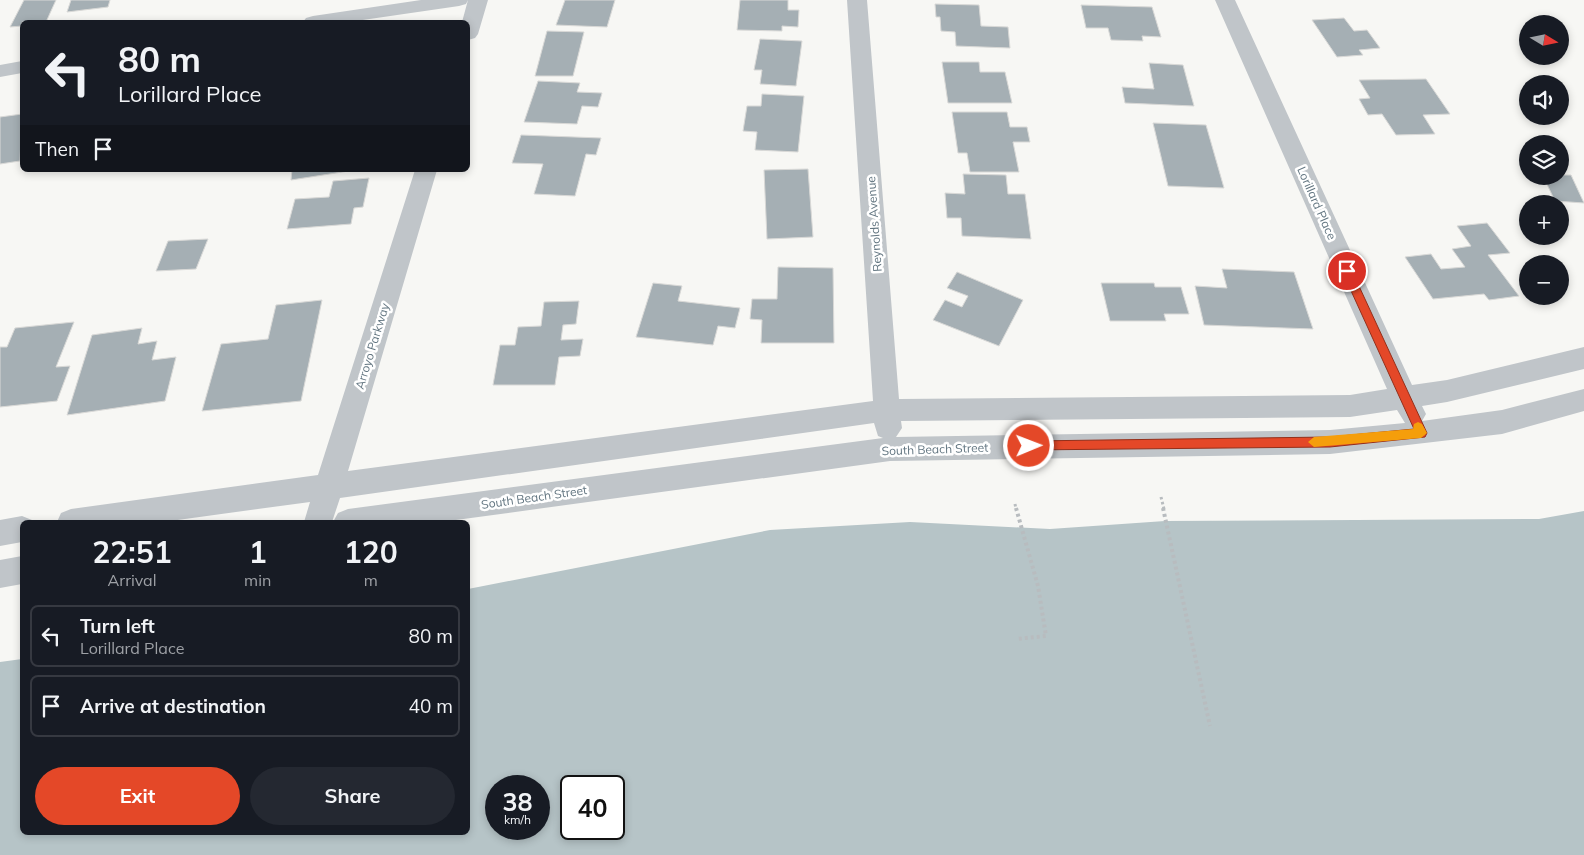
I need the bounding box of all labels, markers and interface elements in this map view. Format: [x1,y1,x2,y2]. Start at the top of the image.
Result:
north arrow [1519,15,1569,65]
map controls [1519,15,1569,305]
text: 80 m [118,37,201,81]
icon: left [35,40,100,105]
button: sound [1519,75,1569,125]
text: Lorillard Place [118,80,262,108]
icon: arrive [89,135,117,163]
button: layers [1519,135,1569,185]
text: Then [35,137,79,161]
street label: Lorillard Place [1294,164,1340,242]
street label: Reynolds Avenue [863,176,885,272]
button: + [1519,195,1569,245]
pin [1326,250,1368,292]
button: − [1519,255,1569,305]
icon: arrive [1333,257,1361,285]
street label: Arroyo Parkway [352,300,392,391]
position arrow [1002,419,1054,471]
street label: South Beach Street [881,440,989,458]
street label: South Beach Street [480,482,588,512]
text: 22:51 [92,533,172,571]
text: 1 [249,533,267,571]
text: 120 [344,533,398,571]
text: Arrival [108,570,157,590]
text: min [244,570,271,590]
text: m [364,570,378,590]
text: Turn left [80,614,155,638]
icon: left [37,622,65,650]
text: 80 m [409,624,453,648]
text: Lorillard Place [80,638,184,658]
icon: arrive [37,692,65,720]
text: Arrive at destination [80,694,266,718]
text: 40 m [409,694,453,718]
button: Exit [35,767,240,825]
button: Share [250,767,455,825]
speed limit sign: 40 [560,775,625,840]
text: 38 [502,786,533,817]
text: km/h [504,812,531,827]

